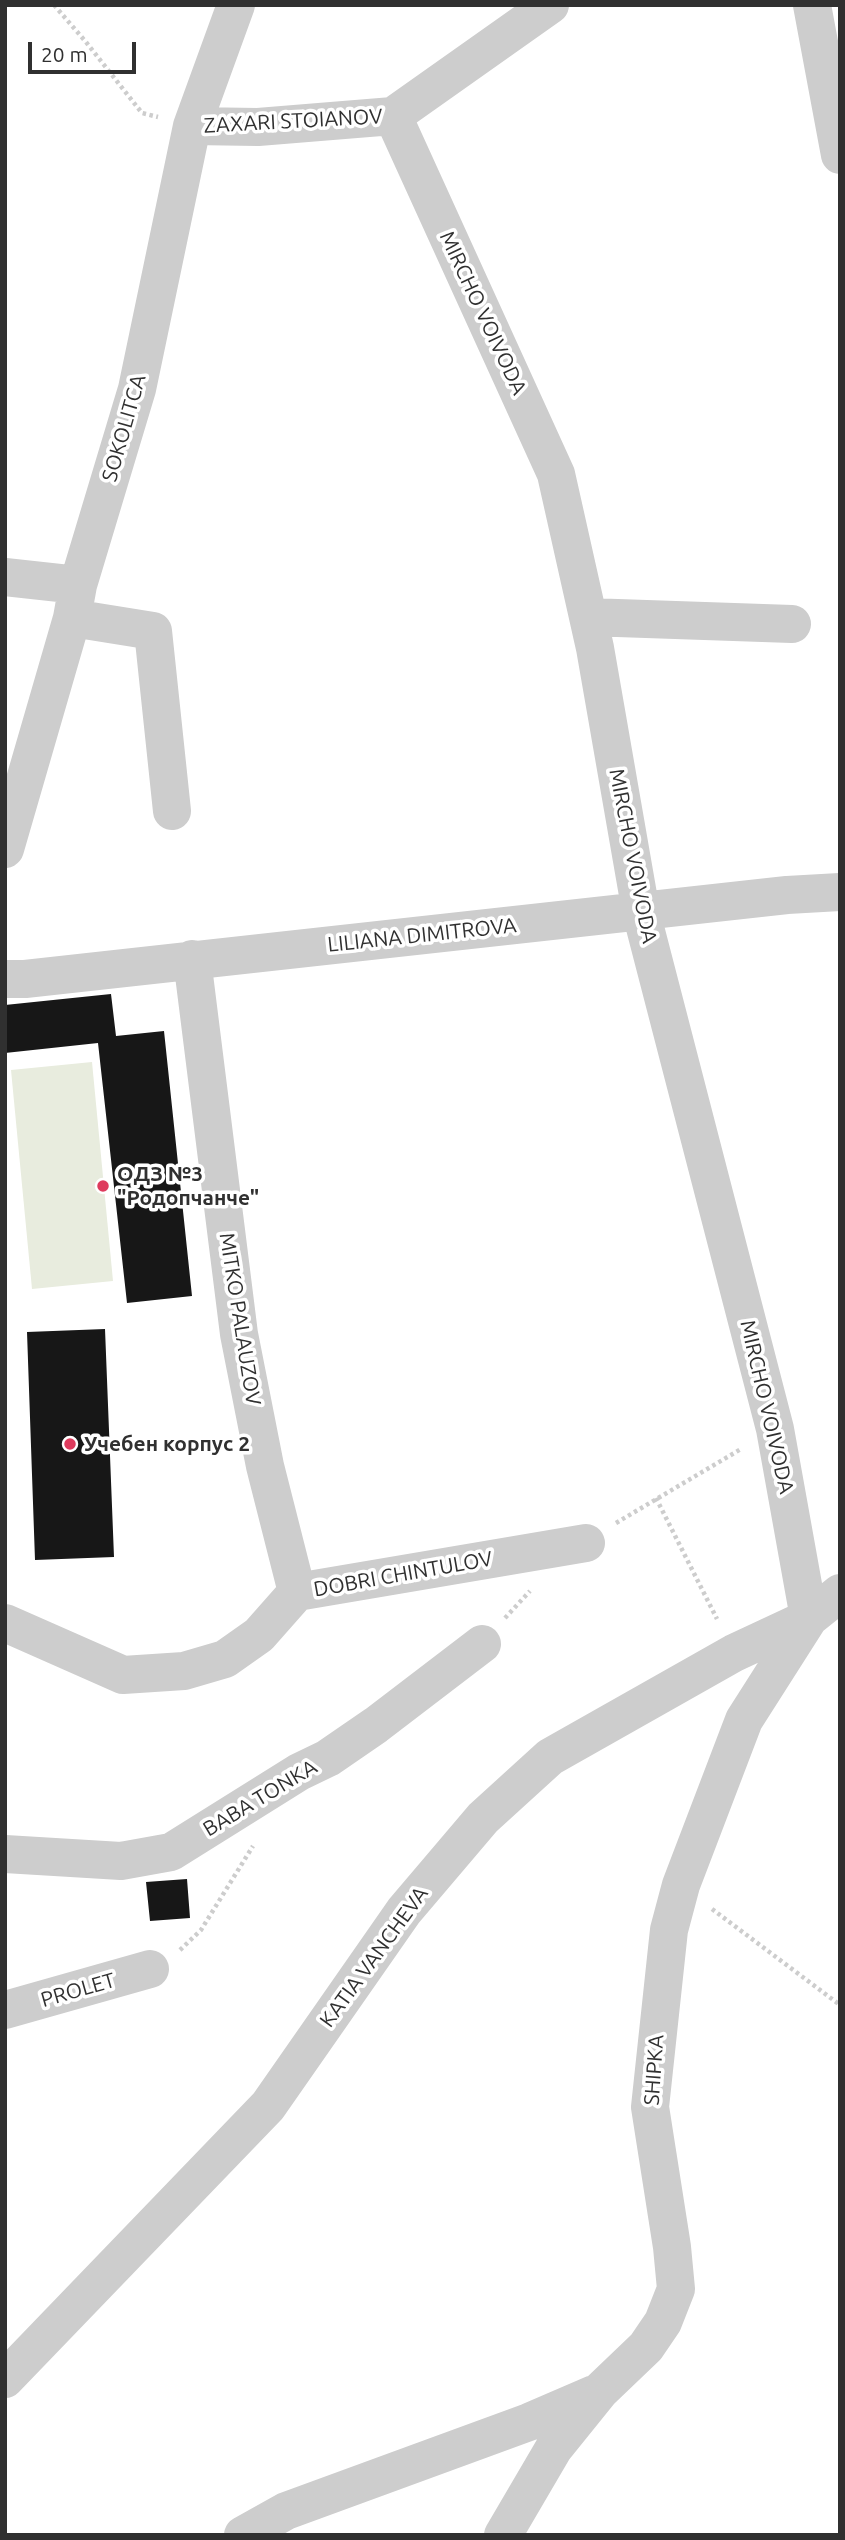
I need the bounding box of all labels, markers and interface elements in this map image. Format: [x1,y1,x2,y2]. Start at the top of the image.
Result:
scale bar [32,28,140,72]
text: 20 m [41,42,88,66]
street label: ZAXARI STOIANOV [203,104,383,138]
street label: MIRCHO VOIVODA [434,227,532,399]
street label: SOKOLITCA [97,372,151,484]
street label: MIRCHO VOIVODA [604,766,662,946]
street label: LILIANA DIMITROVA [326,913,518,957]
place label: ОДЗ №3 "Родопчанче" [117,1161,259,1211]
marker: ОДЗ №3 "Родопчанче" [95,1178,111,1194]
street label: MITKO PALAUZOV [214,1231,266,1407]
street label: MIRCHO VOIVODA [735,1318,799,1496]
place label: Учебен корпус 2 [84,1431,250,1457]
marker: Учебен корпус 2 [62,1436,78,1452]
street label: DOBRI CHINTULOV [312,1546,494,1602]
street label: BABA TONKA [198,1754,322,1842]
street label: KATIA VANCHEVA [315,1882,433,2032]
street label: PROLET [38,1967,118,2013]
street label: SHIPKA [639,2034,669,2106]

